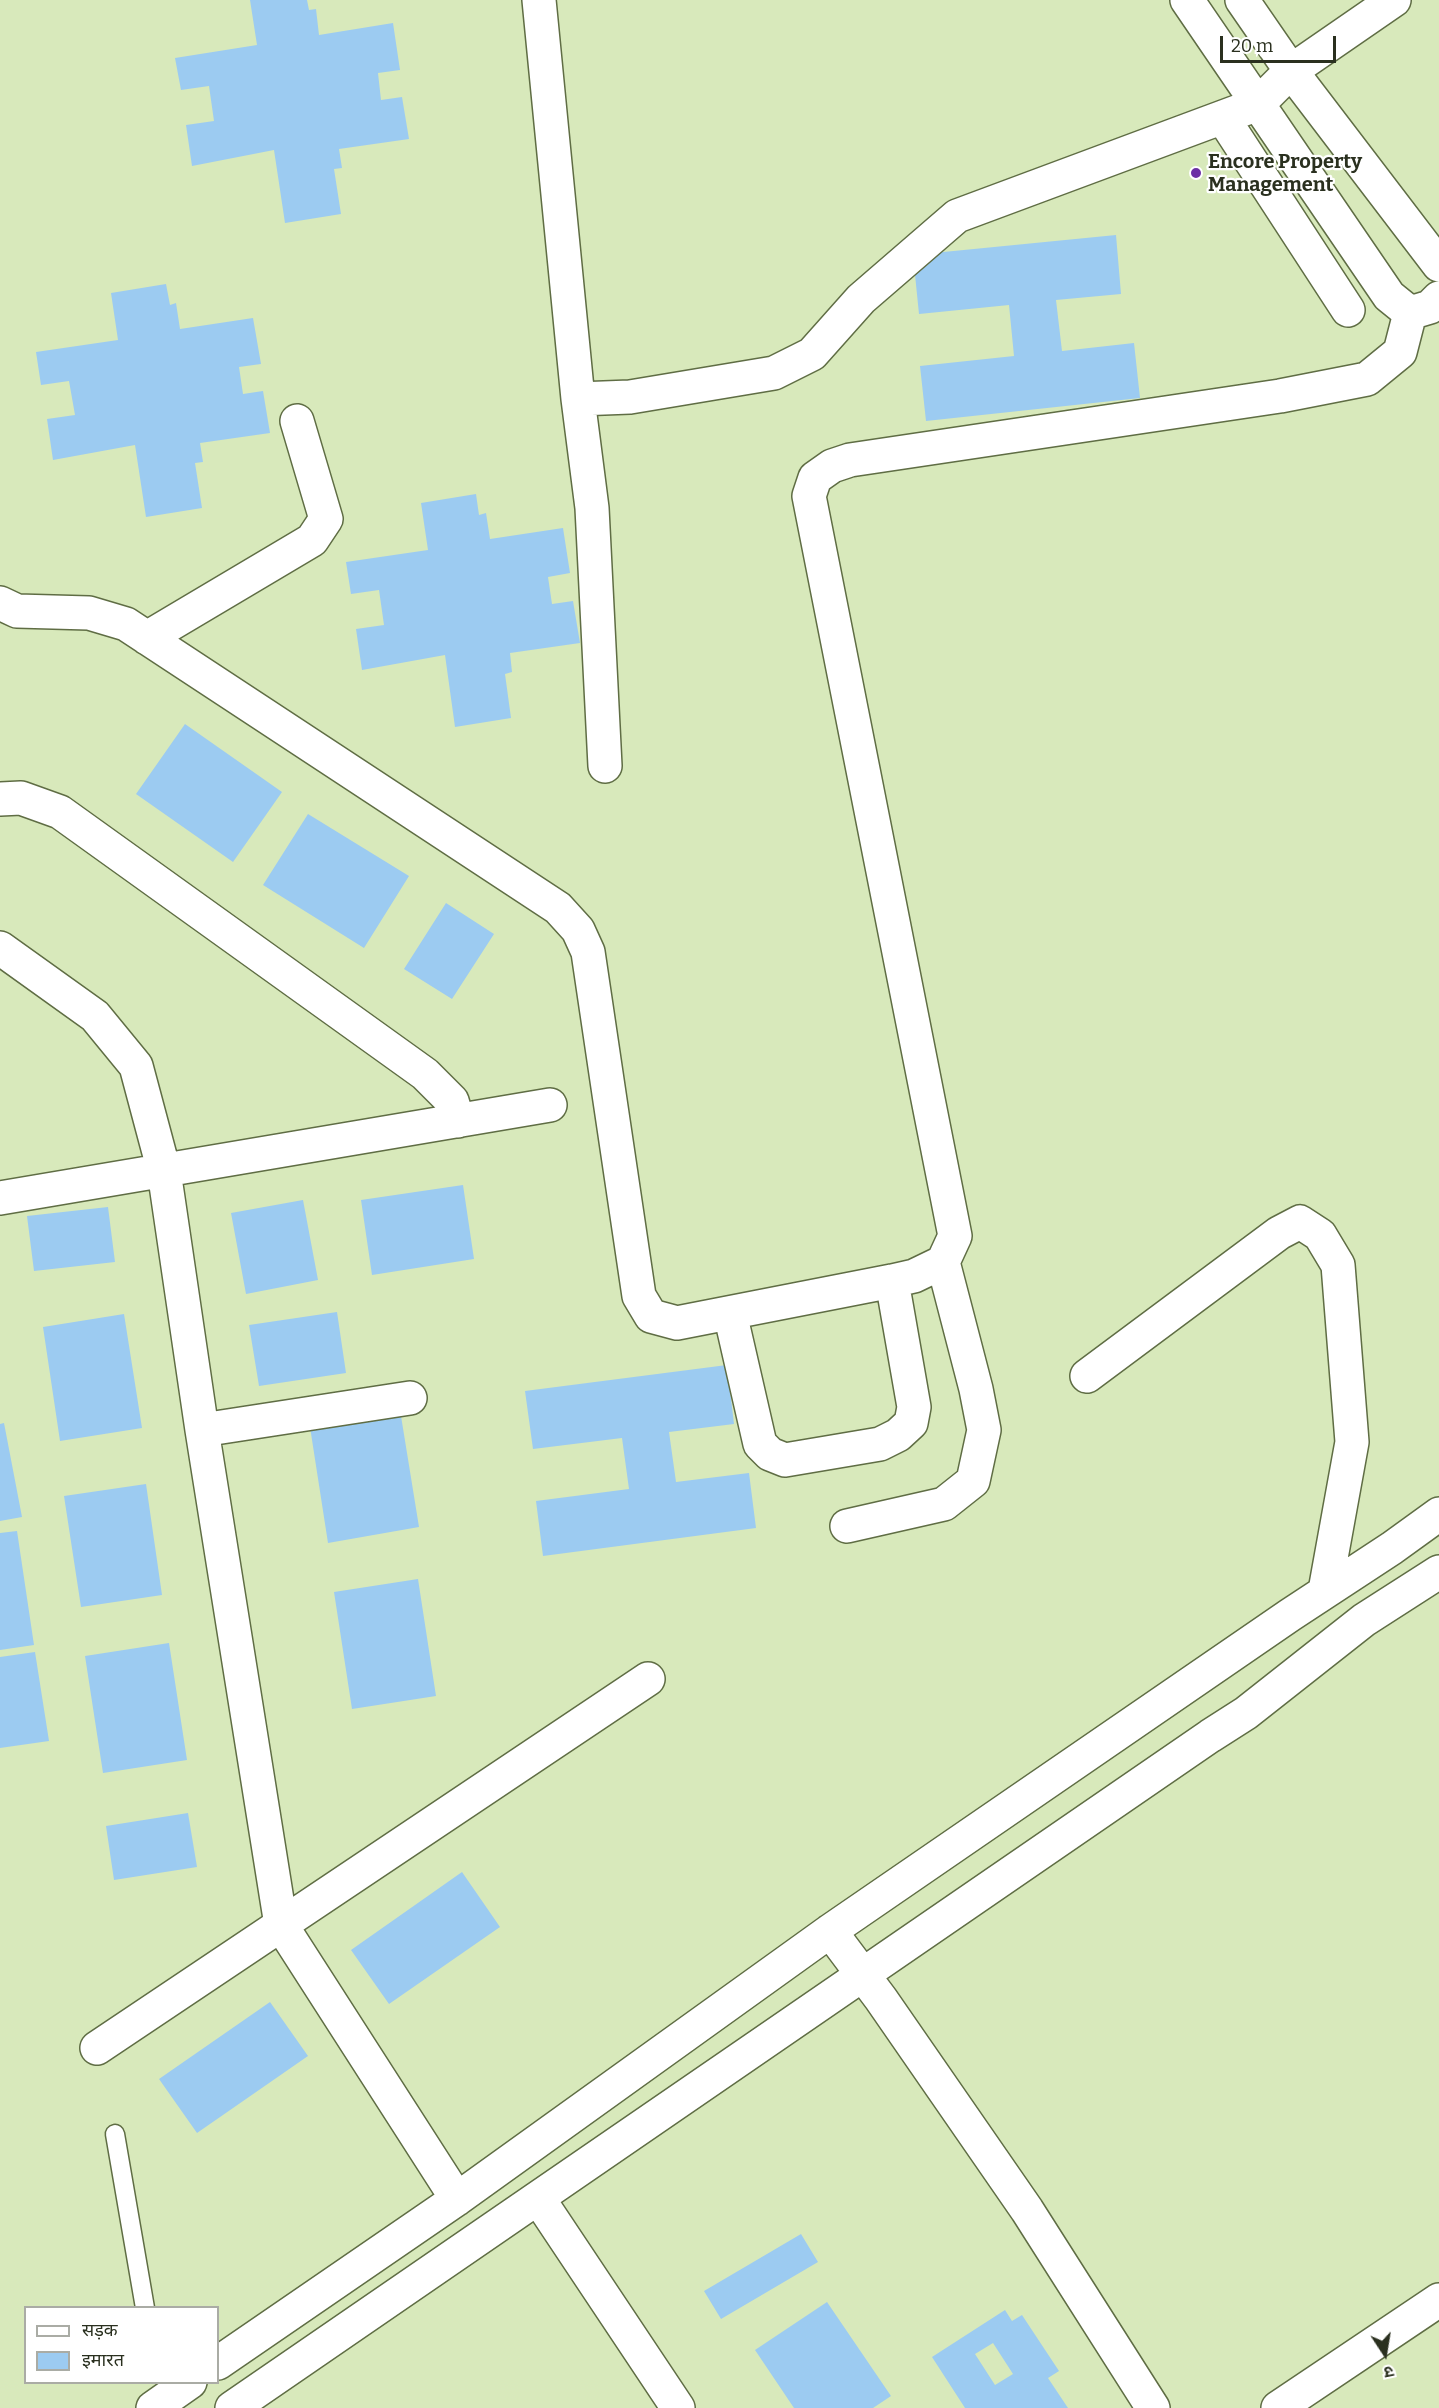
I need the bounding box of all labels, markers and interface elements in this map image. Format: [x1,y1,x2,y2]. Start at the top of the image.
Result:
scale bar [1223,24,1338,62]
text: 20 m [1231,35,1273,57]
place label: Encore Property Management [1208,150,1362,197]
marker: Encore Property Management [1189,166,1203,180]
legend [24,2306,219,2384]
text: सड़क [82,2319,118,2341]
north arrow [1355,2324,1415,2384]
text: इमारत [82,2349,124,2371]
text: उ [1382,2362,1395,2382]

